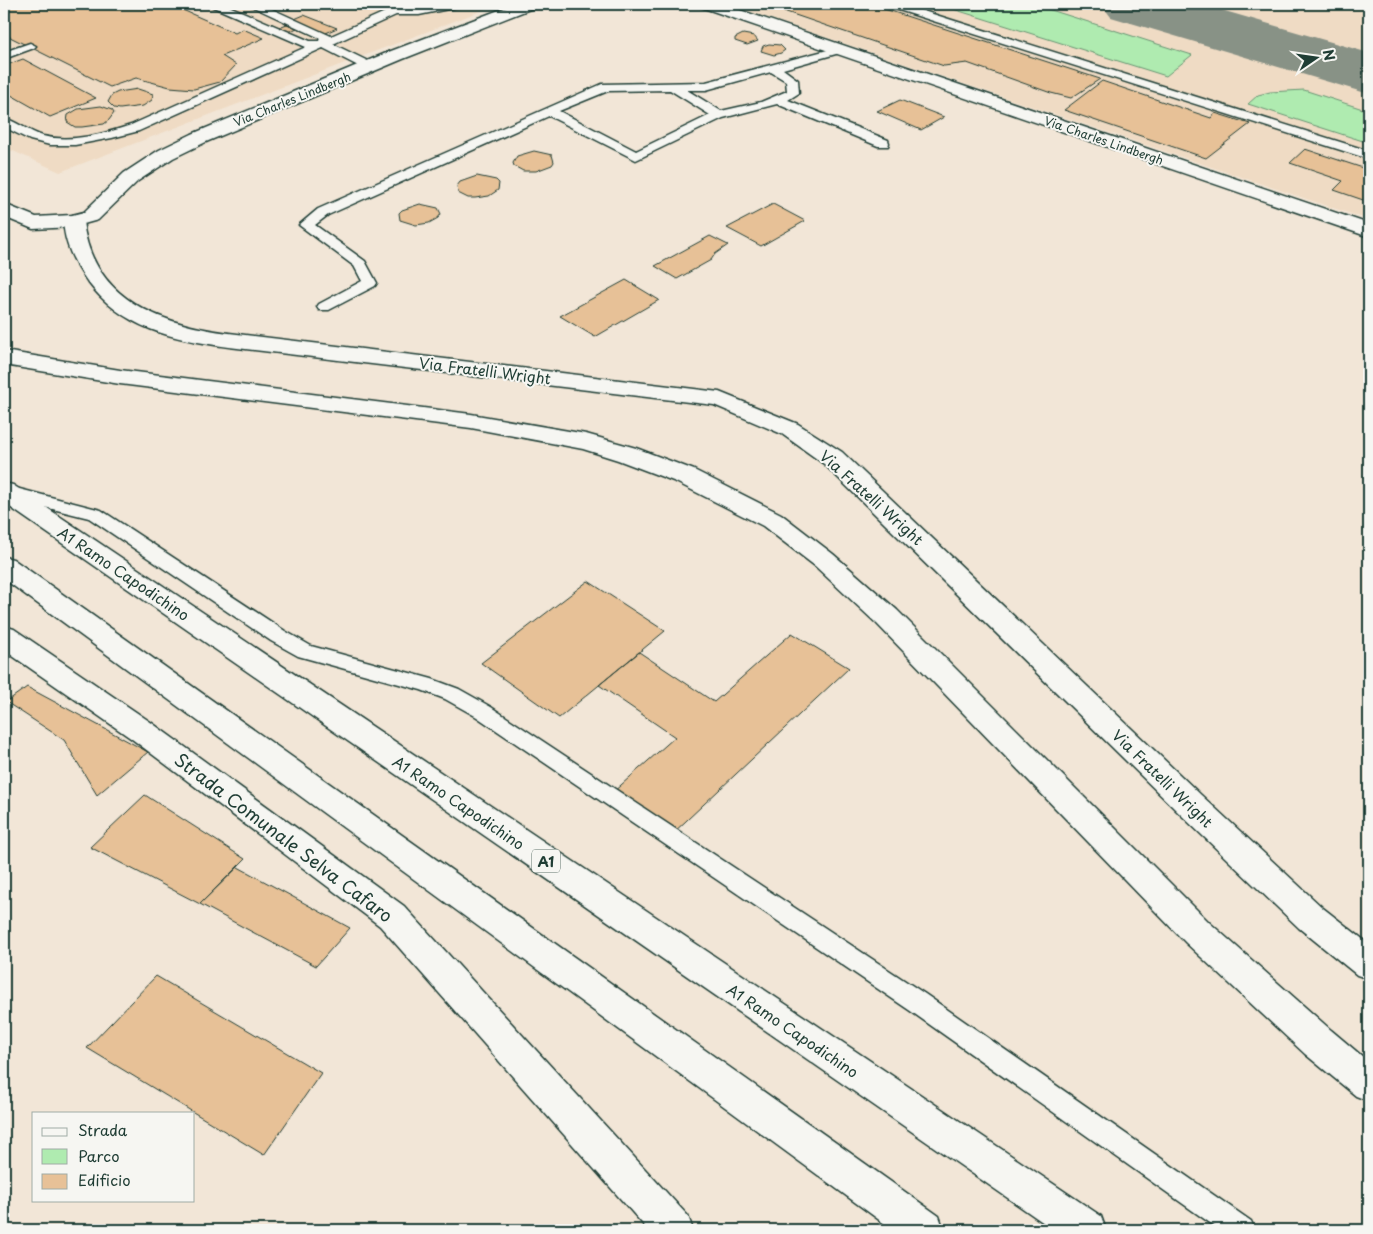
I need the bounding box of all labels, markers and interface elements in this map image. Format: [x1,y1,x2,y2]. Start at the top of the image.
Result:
north arrow [1290,32,1340,82]
text: N [1318,47,1341,63]
street label: Via Charles Lindbergh [231,67,353,131]
street label: Via Charles Lindbergh [1042,111,1166,169]
street label: Via Fratelli Wright [418,350,552,390]
street label: Via Fratelli Wright [815,444,929,550]
street label: A1 Ramo Capodichino [53,520,195,626]
street label: Via Fratelli Wright [1107,724,1219,832]
street label: Strada Comunale Selva Cafaro [169,746,399,928]
street label: A1 Ramo Capodichino [388,749,530,855]
road number: A1 [532,849,560,872]
street label: A1 Ramo Capodichino [722,977,864,1083]
legend [32,1112,195,1202]
text: Strada [78,1118,128,1141]
text: Parco [78,1144,120,1167]
text: Edificio [78,1168,131,1191]

